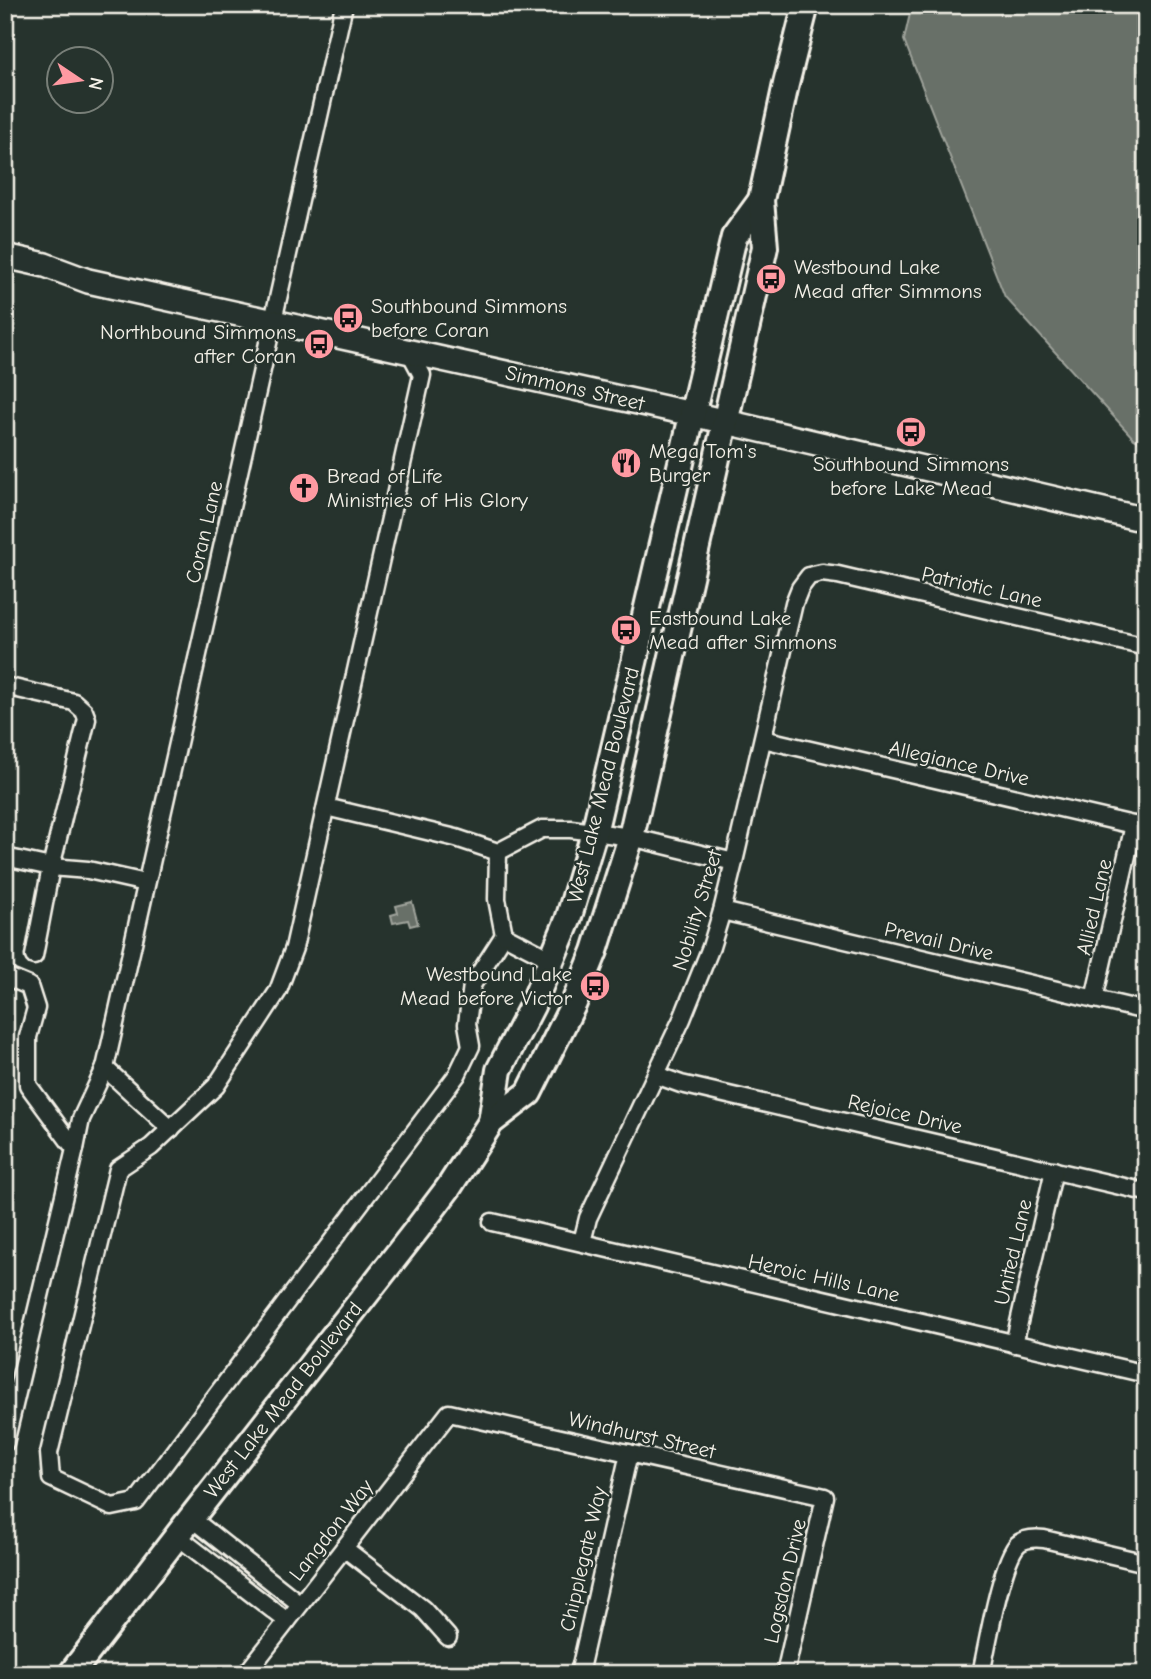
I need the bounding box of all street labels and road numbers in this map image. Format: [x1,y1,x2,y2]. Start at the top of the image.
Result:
street label: Simmons Street [503,360,648,416]
street label: Coran Lane [181,478,227,586]
street label: Patriotic Lane [919,561,1045,613]
street label: West Lake Mead Boulevard [562,664,644,906]
street label: Allegiance Drive [887,735,1031,791]
street label: Nobility Street [667,846,727,973]
street label: Allied Lane [1071,857,1117,957]
street label: Prevail Drive [882,917,996,965]
street label: Rejoice Drive [846,1089,964,1139]
street label: United Lane [989,1197,1037,1307]
street label: Heroic Hills Lane [746,1249,902,1307]
street label: West Lake Mead Boulevard [199,1297,367,1503]
street label: Windhurst Street [566,1406,719,1464]
street label: Langdon Way [284,1474,378,1585]
street label: Chipplegate Way [555,1483,612,1634]
street label: Logsdon Drive [759,1516,811,1646]

